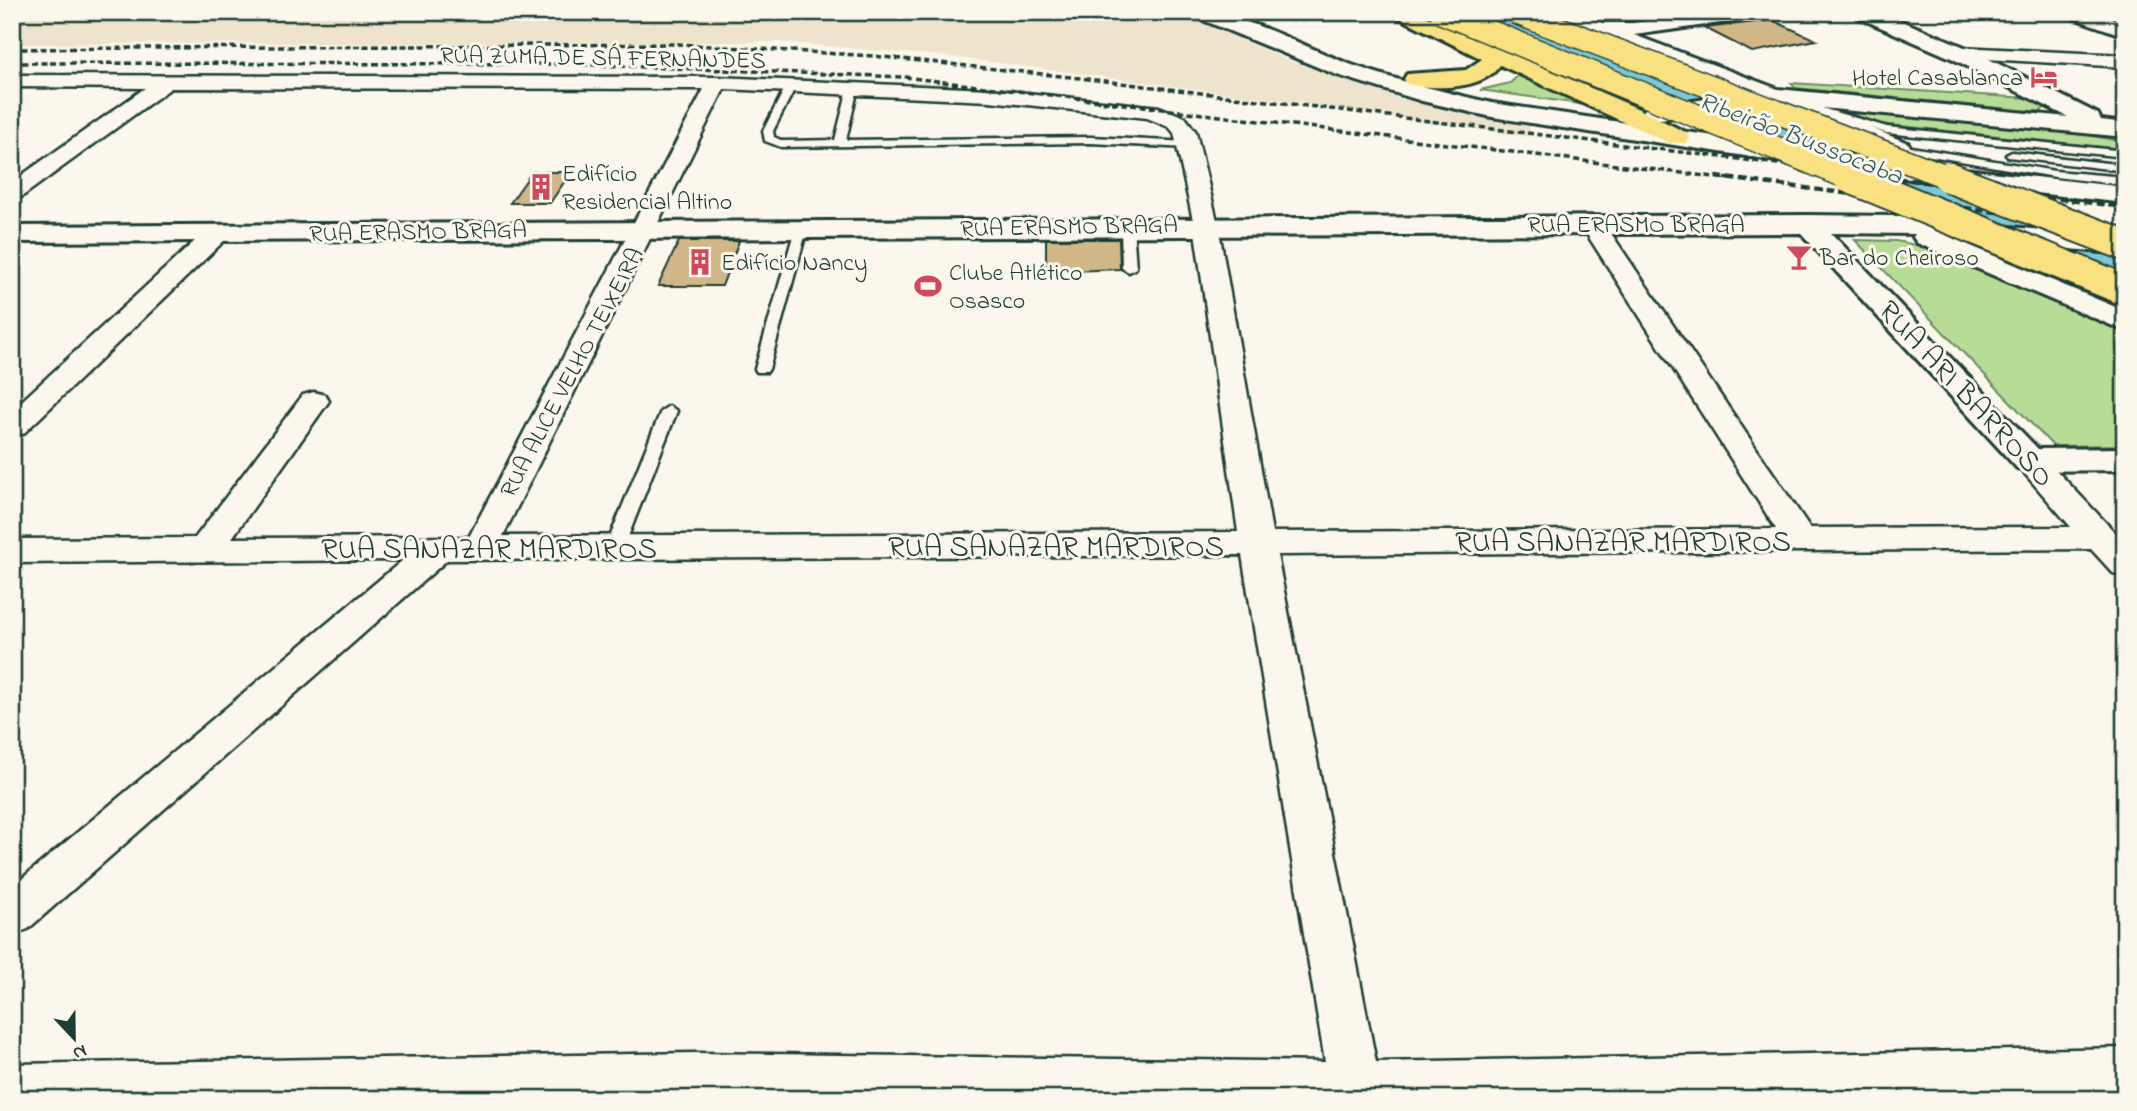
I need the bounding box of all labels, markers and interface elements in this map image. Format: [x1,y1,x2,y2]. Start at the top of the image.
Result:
street label: RUA ZUMA DE SÁ FERNANDES [440,39,766,80]
place label: Hotel Casablanca [1852,62,2023,97]
hotel icon: Hotel Casablanca [2029,62,2059,92]
water label: Ribeirão Bussocaba [1692,83,1908,197]
place label: Edifício Residencial Altino [562,158,732,221]
building icon: Edifício Residencial Altino [526,172,556,202]
street label: RUA ERASMO BRAGA [960,209,1178,248]
street label: RUA ERASMO BRAGA [1527,209,1745,244]
street label: RUA ERASMO BRAGA [309,214,527,253]
street label: RUA ALICE VELHO TEIXEIRA [492,242,654,504]
bar icon: Bar do Cheiroso [1784,242,1814,272]
place label: Bar do Cheiroso [1819,242,1979,277]
building icon: Edifício Nancy [685,247,715,277]
place label: Edifício Nancy [721,247,867,283]
place label: Clube Atlético Osasco [949,257,1082,320]
sports icon: Clube Atlético Osasco [913,271,943,301]
street label: RUA ARI BARROSO [1866,292,2063,499]
street label: RUA SANAZAR MARDIROS [1455,522,1791,566]
street label: RUA SANAZAR MARDIROS [888,527,1224,571]
street label: RUA SANAZAR MARDIROS [321,529,657,573]
north arrow [38,1002,108,1072]
text: N [68,1037,90,1066]

